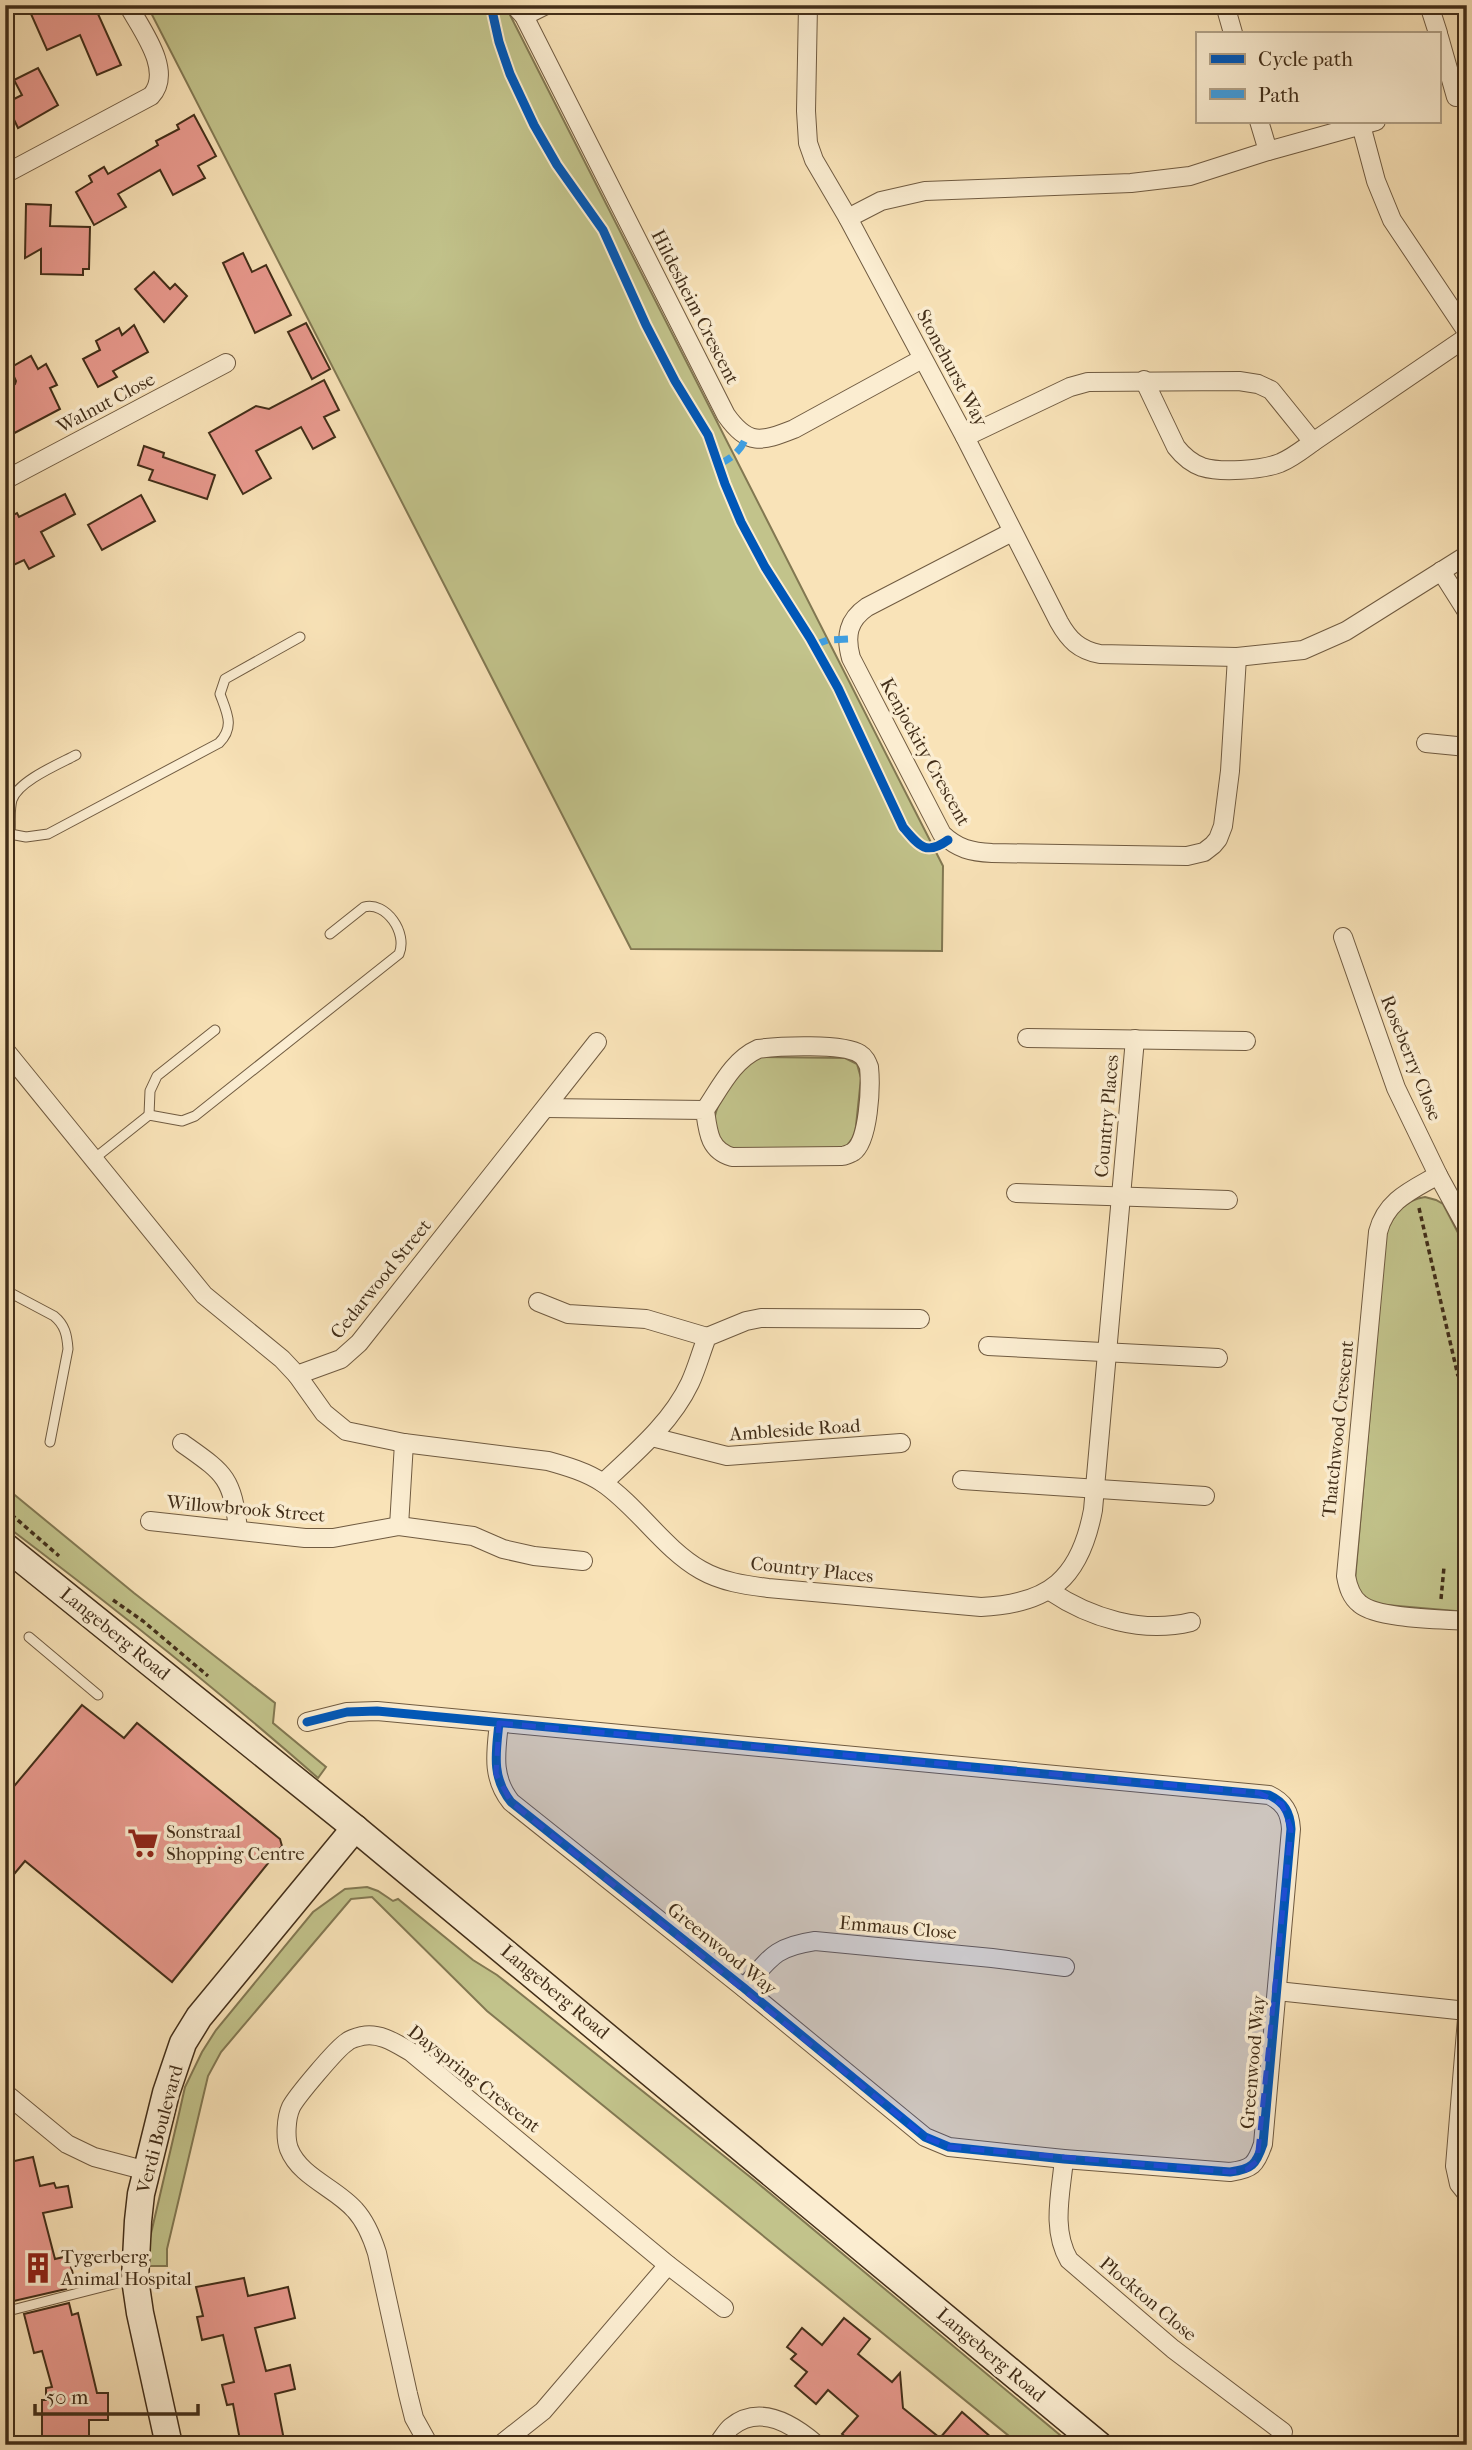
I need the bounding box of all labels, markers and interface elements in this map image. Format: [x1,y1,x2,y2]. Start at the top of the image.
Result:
legend [1196,32,1440,122]
text: Cycle path [1258,47,1353,71]
text: Path [1258,83,1300,107]
street label: Hildesheim Crescent [647,226,744,388]
street label: Stonehurst Way [912,306,993,431]
street label: Walnut Close [52,368,159,438]
street label: Kenjockity Crescent [875,674,975,830]
street label: Roseberry Close [1376,992,1446,1124]
street label: Country Places [1091,1054,1123,1178]
street label: Cedarwood Street [326,1215,436,1343]
street label: Thatchwood Crescent [1318,1339,1358,1519]
street label: Ambleside Road [728,1414,862,1446]
street label: Willowbrook Street [165,1491,326,1527]
street label: Country Places [750,1553,874,1587]
street label: Langeberg Road [56,1583,175,1685]
place label: Sonstraal Shopping Centre [166,1821,305,1865]
supermarket icon: Sonstraal Shopping Centre [126,1826,160,1860]
street label: Greenwood Way [663,1898,782,2000]
street label: Emmaus Close [838,1912,958,1944]
street label: Langeberg Road [496,1940,614,2044]
street label: Greenwood Way [1236,1993,1270,2130]
street label: Dayspring Crescent [403,2021,545,2138]
street label: Verdi Boulevard [132,2062,188,2196]
place label: Tygerberg Animal Hospital [60,2246,192,2290]
building icon: Tygerberg Animal Hospital [21,2251,55,2285]
street label: Plockton Close [1095,2252,1201,2346]
street label: Langeberg Road [932,2303,1050,2407]
scale bar [35,2373,198,2417]
text: 50 m [46,2385,89,2409]

